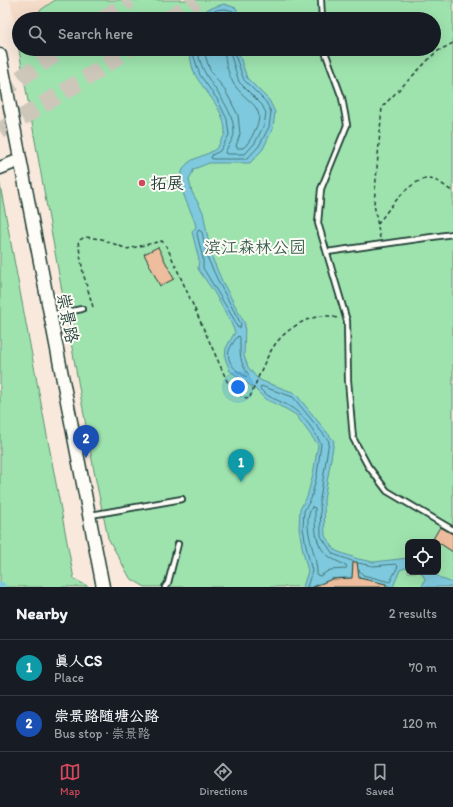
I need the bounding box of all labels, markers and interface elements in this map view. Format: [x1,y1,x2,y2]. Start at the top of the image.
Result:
search box [12,12,441,56]
icon: search [26,23,48,45]
text: Search here [58,25,133,43]
place label: 拓展 [150,173,184,193]
marker: 拓展 [137,178,147,188]
park label: 滨江森林公园 [204,237,306,257]
street label: 崇景路 [53,291,83,345]
your location [228,377,248,397]
pin: 2 [73,425,99,458]
pin: 1 [228,449,254,482]
map controls [405,539,441,575]
button: locate [405,539,441,575]
text: Nearby [16,603,68,623]
text: 2 results [389,606,437,621]
text: 真人CS [54,652,102,670]
text: 1 [26,660,32,675]
text: 70 m [409,660,437,675]
text: Place [54,670,84,685]
text: 崇景路随塘公路 [54,707,159,725]
text: 2 [26,716,32,731]
text: 120 m [402,716,437,731]
text: Bus stop · 崇景路 [54,726,150,741]
tab: Map [59,761,81,798]
tab: Directions [199,761,248,798]
tab: Saved [366,761,394,798]

